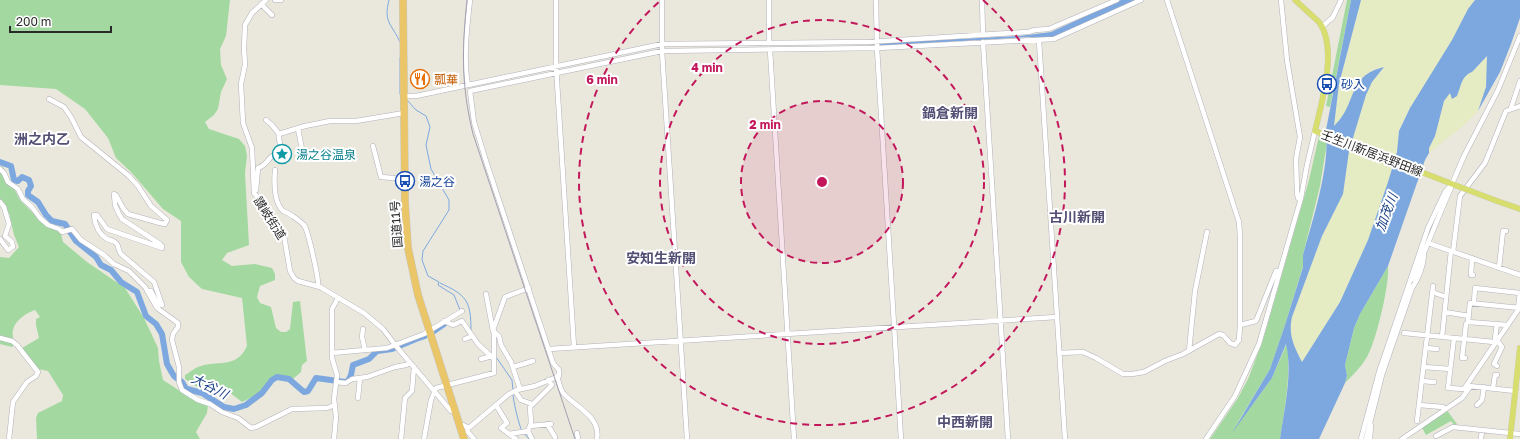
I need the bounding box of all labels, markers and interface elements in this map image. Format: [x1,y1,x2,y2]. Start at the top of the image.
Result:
scale bar [10,8,111,34]
text: 200 m [16,14,51,29]
text: 4 min [691,60,723,75]
restaurant icon: 瓢華 [409,68,431,90]
place label: 瓢華 [434,72,458,87]
text: 6 min [586,72,618,87]
bus stop icon: 砂入 [1316,73,1338,95]
place label: 砂入 [1341,77,1365,92]
district label: 鍋倉新開 [922,104,978,121]
text: 2 min [749,117,781,132]
street label: 壬生川新居浜野田線 [1319,127,1425,179]
district label: 洲之内乙 [14,130,70,147]
place icon: 湯之谷温泉 [271,143,293,165]
place label: 湯之谷温泉 [296,147,356,162]
bus stop icon: 湯之谷 [394,170,416,192]
place label: 湯之谷 [419,174,455,189]
centre of rings [815,175,829,189]
water label: 加茂川 [1372,189,1401,233]
street label: 讃岐街道 [251,194,289,242]
street label: 国道11号 [387,200,405,248]
district label: 古川新開 [1049,208,1105,225]
district label: 安知生新開 [626,249,696,266]
water label: 大谷川 [189,370,233,403]
district label: 中西新開 [937,413,993,430]

